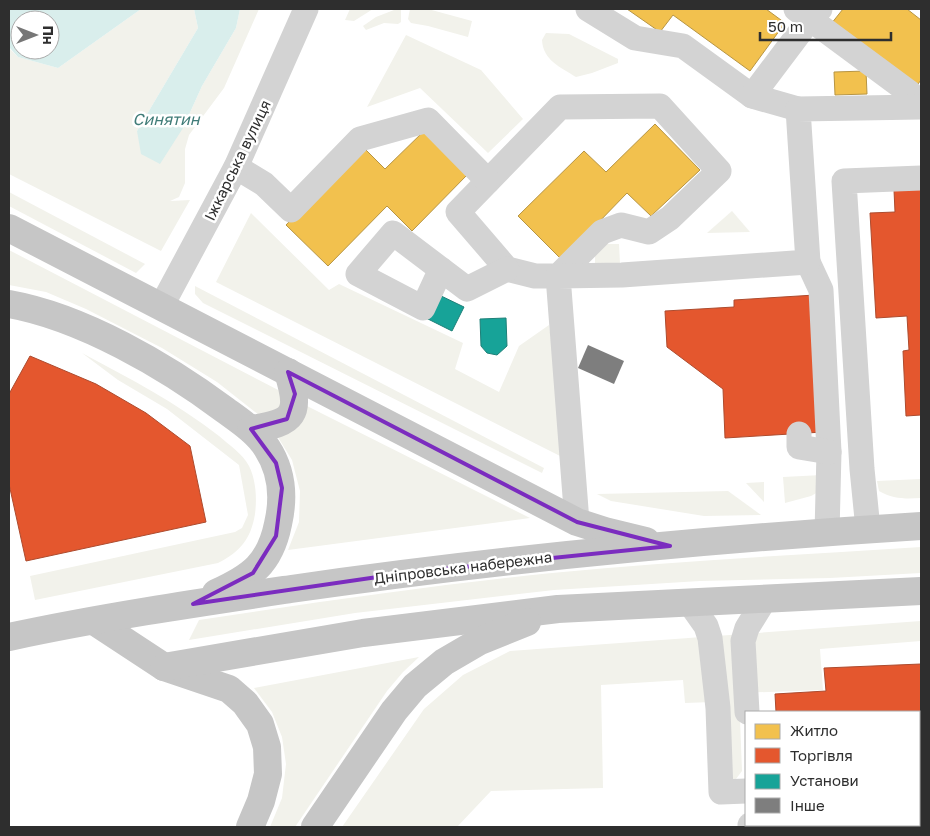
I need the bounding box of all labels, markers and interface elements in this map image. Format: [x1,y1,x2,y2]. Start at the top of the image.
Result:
north arrow [10,10,60,60]
scale bar [760,10,891,42]
text: 50 m [768,17,803,35]
text: Пн [40,25,57,45]
street label: Іжкарська вулиця [200,97,274,223]
water label: Синятин [133,109,201,129]
street label: Дніпровська набережна [373,547,553,587]
legend [745,711,920,826]
text: Житло [790,721,838,739]
text: Торгівля [790,746,853,764]
text: Установи [790,771,859,789]
text: Інше [790,796,825,814]

